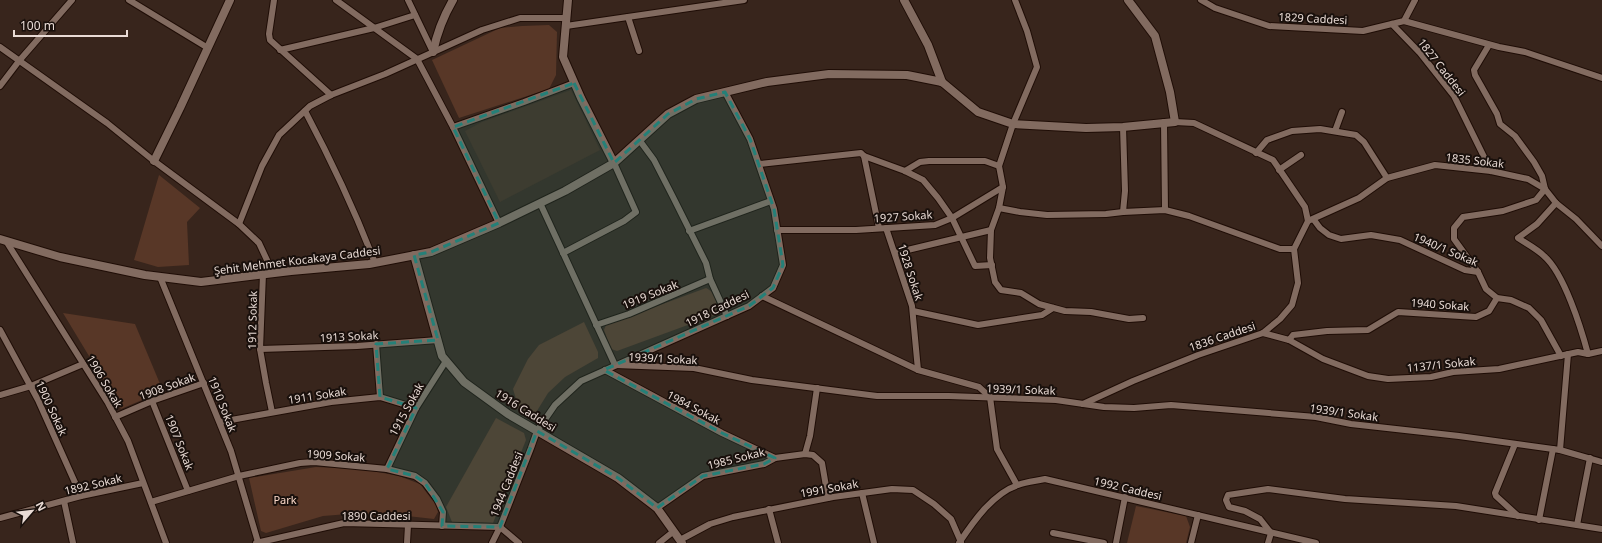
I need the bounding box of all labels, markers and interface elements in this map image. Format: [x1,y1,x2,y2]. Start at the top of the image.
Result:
street label: 1829 Caddesi [1278,9,1348,27]
scale bar [14,12,127,38]
text: 100 m [20,17,55,34]
street label: 1827 Caddesi [1415,35,1469,99]
street label: 1835 Sokak [1445,149,1505,171]
street label: 1927 Sokak [873,206,933,226]
street label: 1940/1 Sokak [1411,229,1481,269]
street label: Şehit Mehmet Kocakaya Caddesi [213,242,381,278]
street label: 1928 Sokak [895,242,927,302]
street label: 1919 Sokak [620,276,680,312]
street label: 1918 Caddesi [683,286,751,330]
street label: 1912 Sokak [244,290,260,349]
street label: 1940 Sokak [1410,294,1470,314]
street label: 1836 Caddesi [1187,318,1257,354]
street label: 1913 Sokak [319,327,379,345]
street label: 1939/1 Sokak [628,349,698,367]
street label: 1906 Sokak [83,352,127,410]
street label: 1137/1 Sokak [1406,353,1476,375]
street label: 1908 Sokak [137,369,197,403]
street label: 1910 Sokak [205,374,241,434]
street label: 1900 Sokak [33,378,71,438]
street label: 1915 Sokak [385,380,427,438]
street label: 1939/1 Sokak [986,380,1056,398]
street label: 1911 Sokak [287,383,347,407]
street label: 1916 Caddesi [493,385,559,435]
street label: 1984 Sokak [665,387,724,427]
street label: 1939/1 Sokak [1309,400,1379,424]
street label: 1907 Sokak [162,412,198,472]
street label: 1985 Sokak [706,444,766,472]
street label: 1909 Sokak [306,445,366,465]
street label: 1944 Caddesi [486,449,526,519]
street label: 1892 Sokak [63,470,123,498]
street label: 1992 Caddesi [1093,473,1163,503]
street label: 1991 Sokak [799,476,859,500]
north arrow [12,491,52,531]
park label: Park [273,492,297,507]
text: N [33,499,50,514]
street label: 1890 Caddesi [342,508,411,523]

